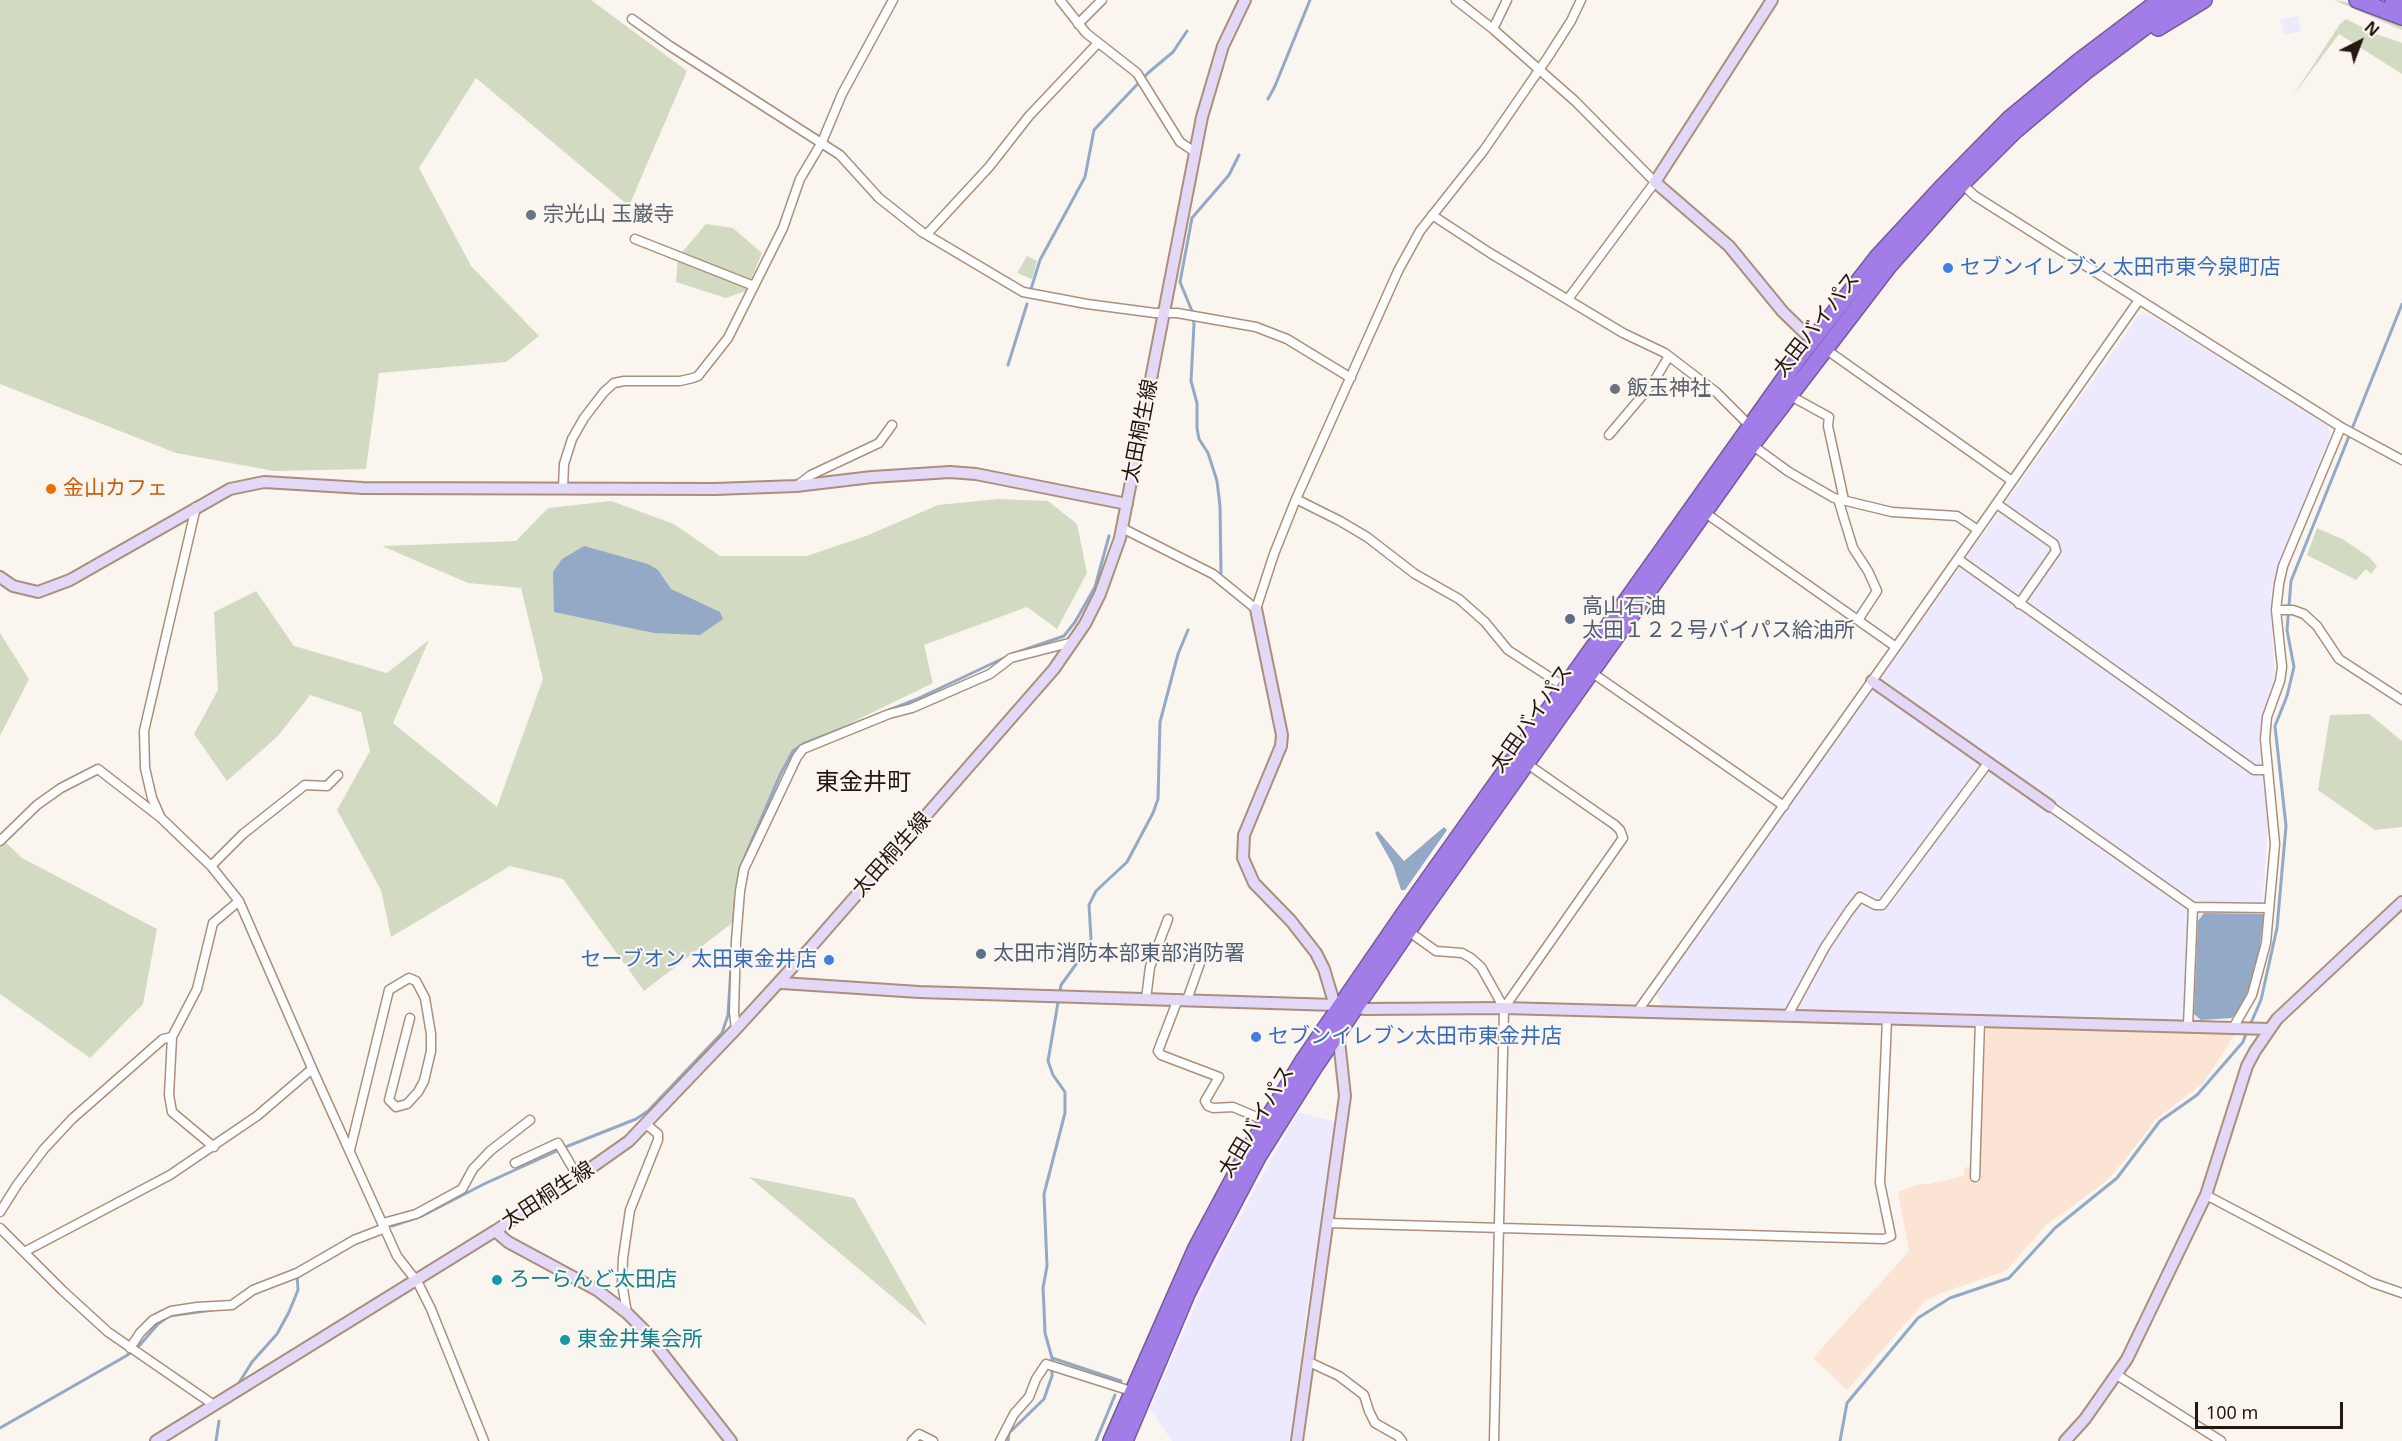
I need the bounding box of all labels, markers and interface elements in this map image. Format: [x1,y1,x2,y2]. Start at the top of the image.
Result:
north arrow [2330,12,2390,72]
text: N [2360,16,2384,41]
place label: 宗光山 玉巌寺 [543,202,674,228]
marker: 宗光山 玉巌寺 [524,208,538,222]
place label: セブンイレブン 太田市東今泉町店 [1960,255,2280,281]
marker: セブンイレブン 太田市東今泉町店 [1941,261,1955,275]
street label: 太田バイパス [1768,268,1866,382]
place label: 飯玉神社 [1627,376,1711,402]
street label: 太田桐生線 [1119,377,1163,485]
marker: 飯玉神社 [1608,382,1622,396]
place label: 金山カフェ [63,476,168,502]
marker: 金山カフェ [44,482,58,496]
place label: 高山石油 太田１２２号バイパス給油所 [1582,594,1855,644]
marker: 高山石油 太田１２２号バイパス給油所 [1563,612,1577,626]
street label: 太田バイパス [1486,660,1578,778]
district label: 東金井町 [815,769,911,797]
street label: 太田桐生線 [848,808,936,902]
place label: 太田市消防本部東部消防署 [993,941,1245,967]
place label: セーブオン 太田東金井店 [581,947,817,973]
marker: 太田市消防本部東部消防署 [974,947,988,961]
marker: セーブオン 太田東金井店 [822,953,836,967]
place label: セブンイレブン太田市東金井店 [1268,1024,1562,1050]
marker: セブンイレブン太田市東金井店 [1249,1030,1263,1044]
street label: 太田バイパス [1214,1062,1300,1182]
street label: 太田桐生線 [497,1157,599,1235]
place label: ろーらんど太田店 [509,1267,677,1293]
marker: ろーらんど太田店 [490,1273,504,1287]
place label: 東金井集会所 [577,1327,703,1353]
marker: 東金井集会所 [558,1333,572,1347]
scale bar [2198,1390,2346,1428]
text: 100 m [2206,1400,2258,1424]

